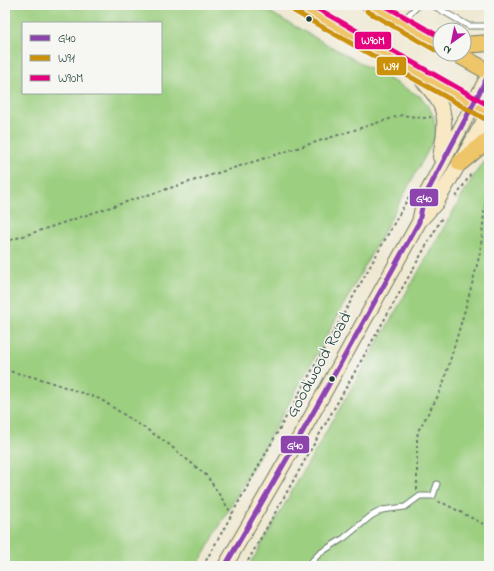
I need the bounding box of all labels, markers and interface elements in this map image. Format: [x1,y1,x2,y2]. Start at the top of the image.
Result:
unlabelled marker [304,14,314,24]
legend [22,22,162,94]
north arrow [432,22,472,62]
text: G40 [58,30,76,48]
line badge: W90M [354,31,392,50]
text: W90M [361,33,385,49]
text: N [440,41,455,58]
text: W91 [58,50,75,68]
line badge: W91 [376,56,407,76]
text: W91 [383,59,399,75]
text: W90M [58,70,83,88]
line badge: G40 [409,188,439,207]
text: G40 [416,191,432,207]
street label: Goodwood Road [280,307,359,422]
unlabelled marker [327,374,337,384]
line badge: G40 [280,435,310,454]
text: G40 [287,438,303,454]

